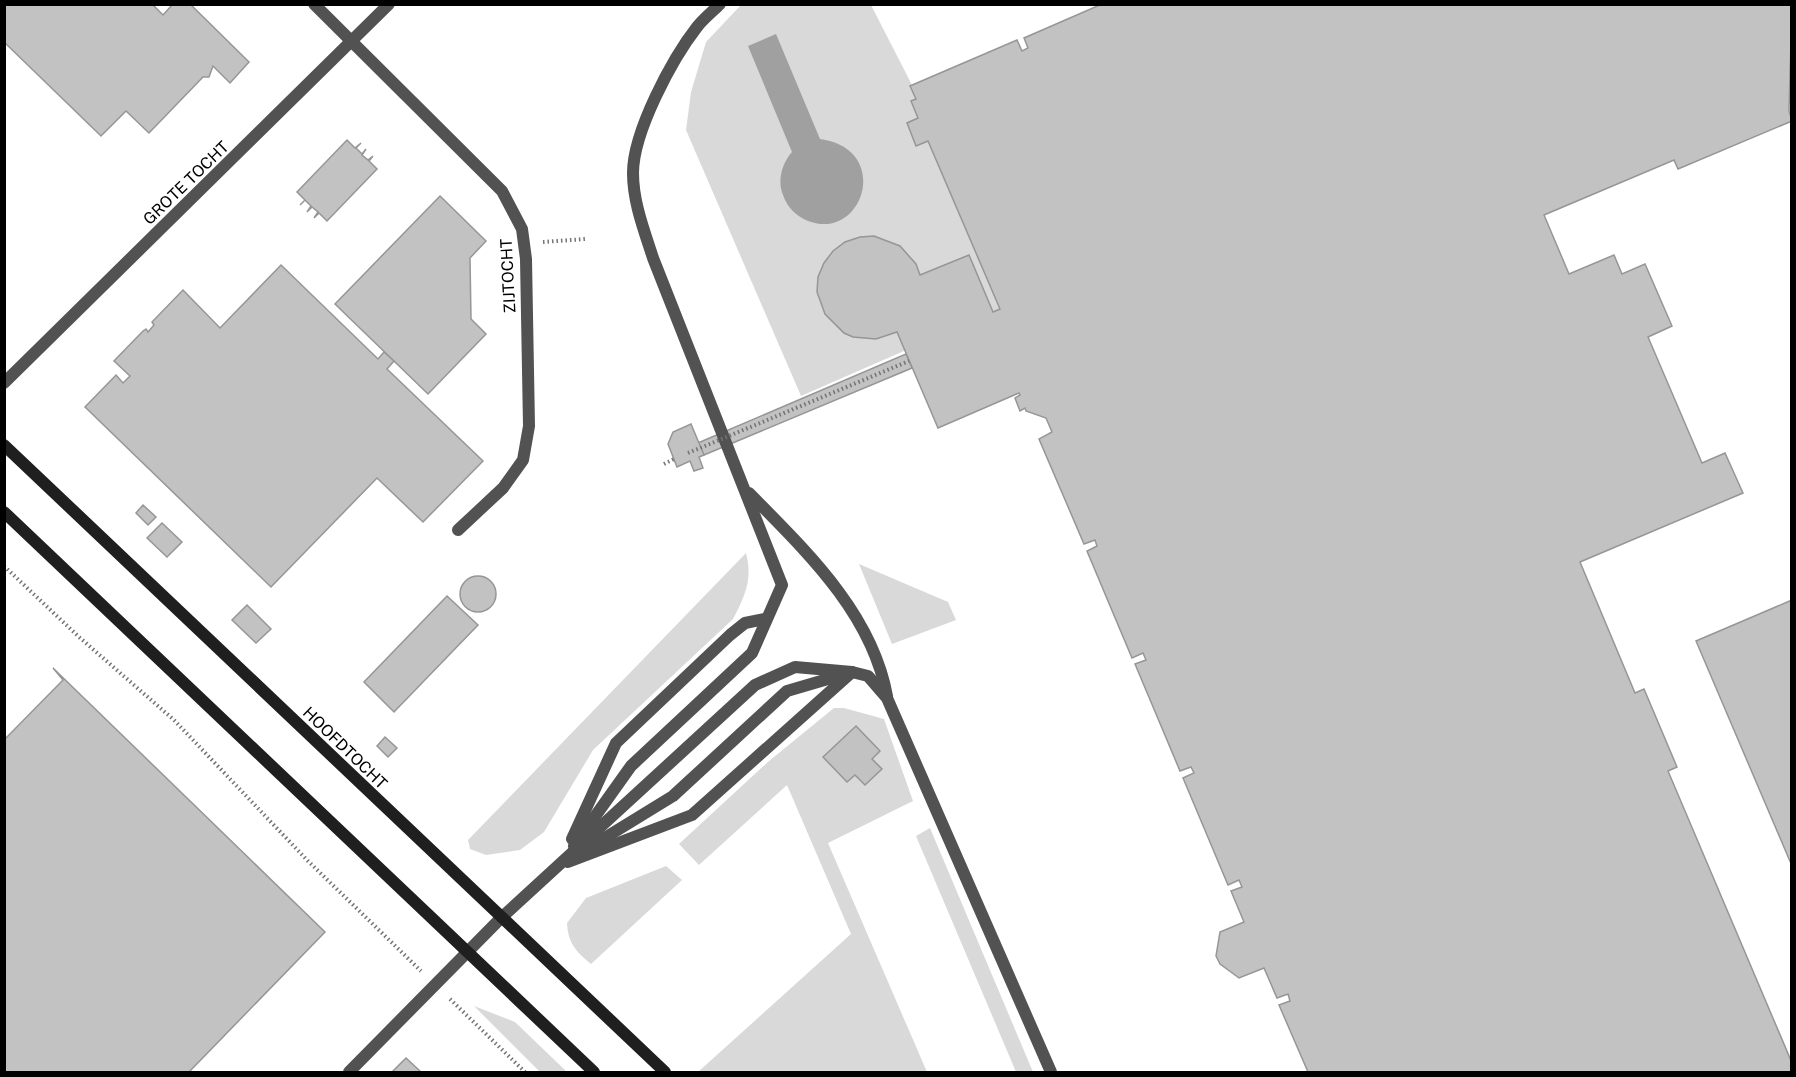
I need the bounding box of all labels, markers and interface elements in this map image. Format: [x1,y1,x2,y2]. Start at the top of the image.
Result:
street label: GROTE TOCHT [139,137,233,229]
street label: ZIJTOCHT [497,238,519,314]
street label: HOOFDTOCHT [299,703,391,793]

